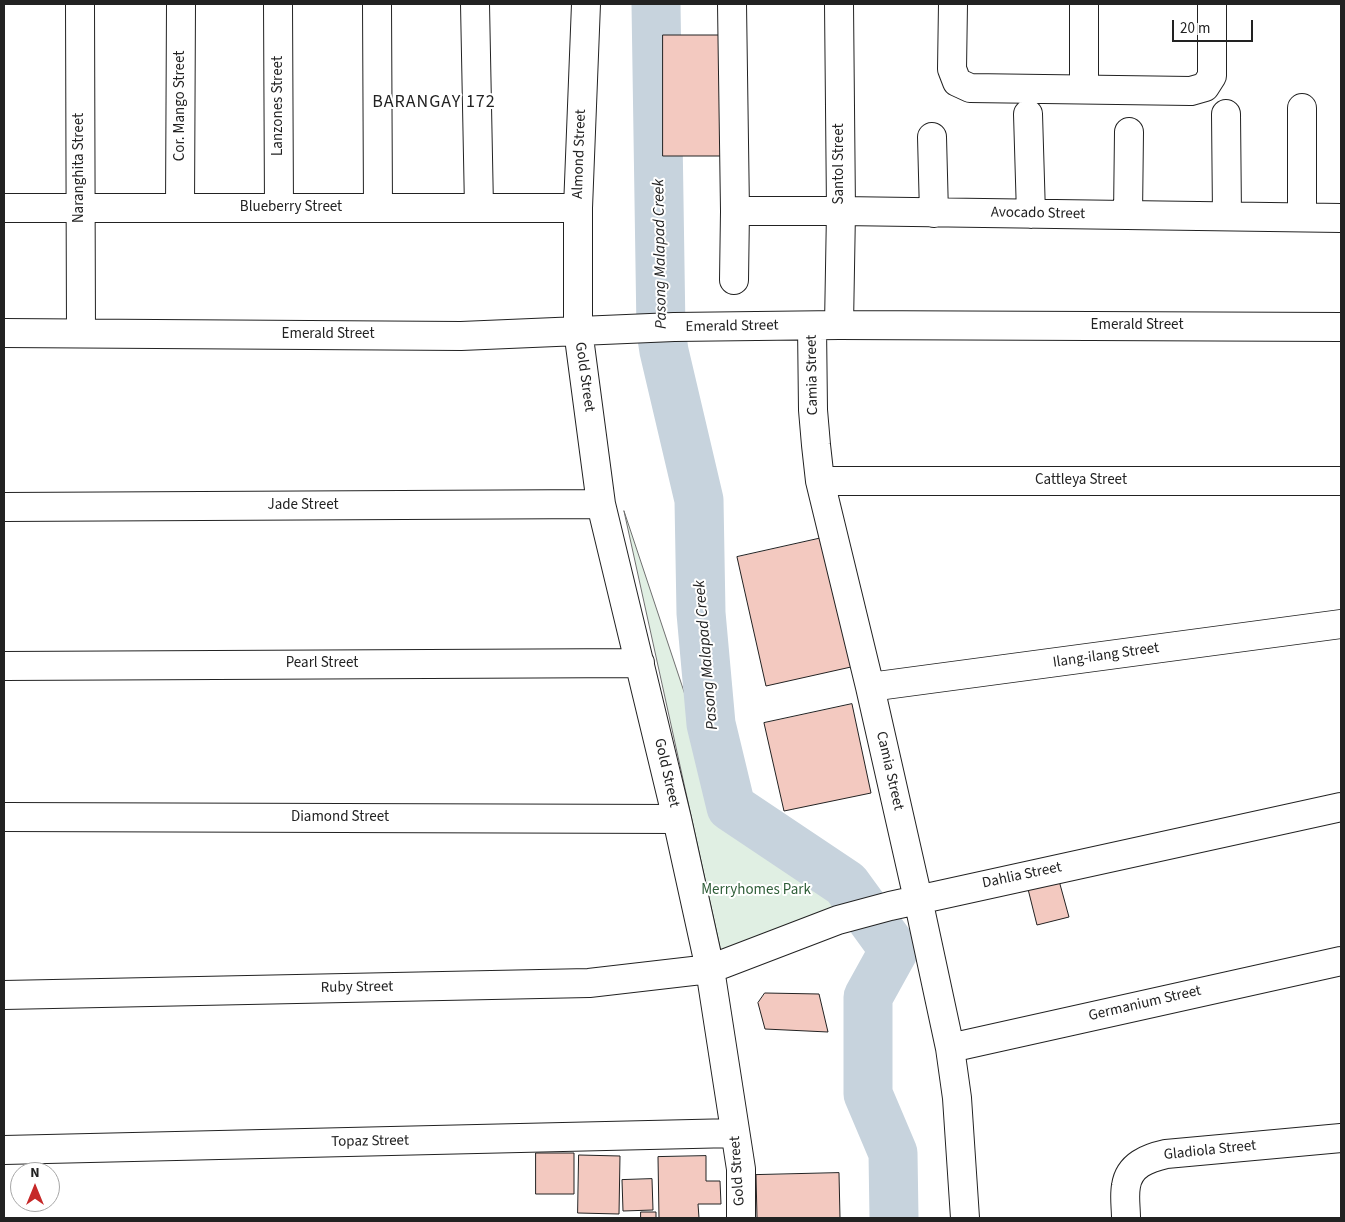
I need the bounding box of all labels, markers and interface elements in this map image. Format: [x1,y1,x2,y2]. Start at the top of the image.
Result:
scale bar [1175,10,1256,42]
text: 20 m [1180,18,1210,39]
street label: Cor. Mango Street [172,51,190,161]
street label: Lanzones Street [270,56,288,156]
district label: BARANGAY 172 [371,92,497,114]
street label: Almond Street [569,109,591,199]
street label: Naranghita Street [71,113,89,223]
street label: Santol Street [831,123,849,205]
water label: Pasong Malapad Creek [650,179,672,329]
street label: Blueberry Street [240,199,342,217]
street label: Avocado Street [991,204,1085,224]
street label: Emerald Street [685,317,779,337]
street label: Emerald Street [1091,317,1183,335]
street label: Emerald Street [282,326,374,344]
street label: Camia Street [803,335,823,415]
street label: Gold Street [570,341,598,413]
street label: Cattleya Street [1035,472,1127,490]
street label: Jade Street [267,497,339,515]
water label: Pasong Malapad Creek [691,579,723,731]
street label: Ilang-ilang Street [1052,640,1160,672]
street label: Pearl Street [286,655,358,673]
street label: Camia Street [871,730,907,812]
street label: Gold Street [649,737,683,809]
street label: Diamond Street [291,809,389,827]
street label: Dahlia Street [981,859,1063,893]
park label: Merryhomes Park [701,882,811,900]
street label: Ruby Street [321,978,393,998]
street label: Germanium Street [1087,982,1203,1026]
street label: Topaz Street [331,1132,409,1152]
street label: Gold Street [727,1135,749,1207]
street label: Gladiola Street [1163,1137,1257,1165]
north arrow [10,1162,60,1212]
text: N [30,1163,40,1183]

